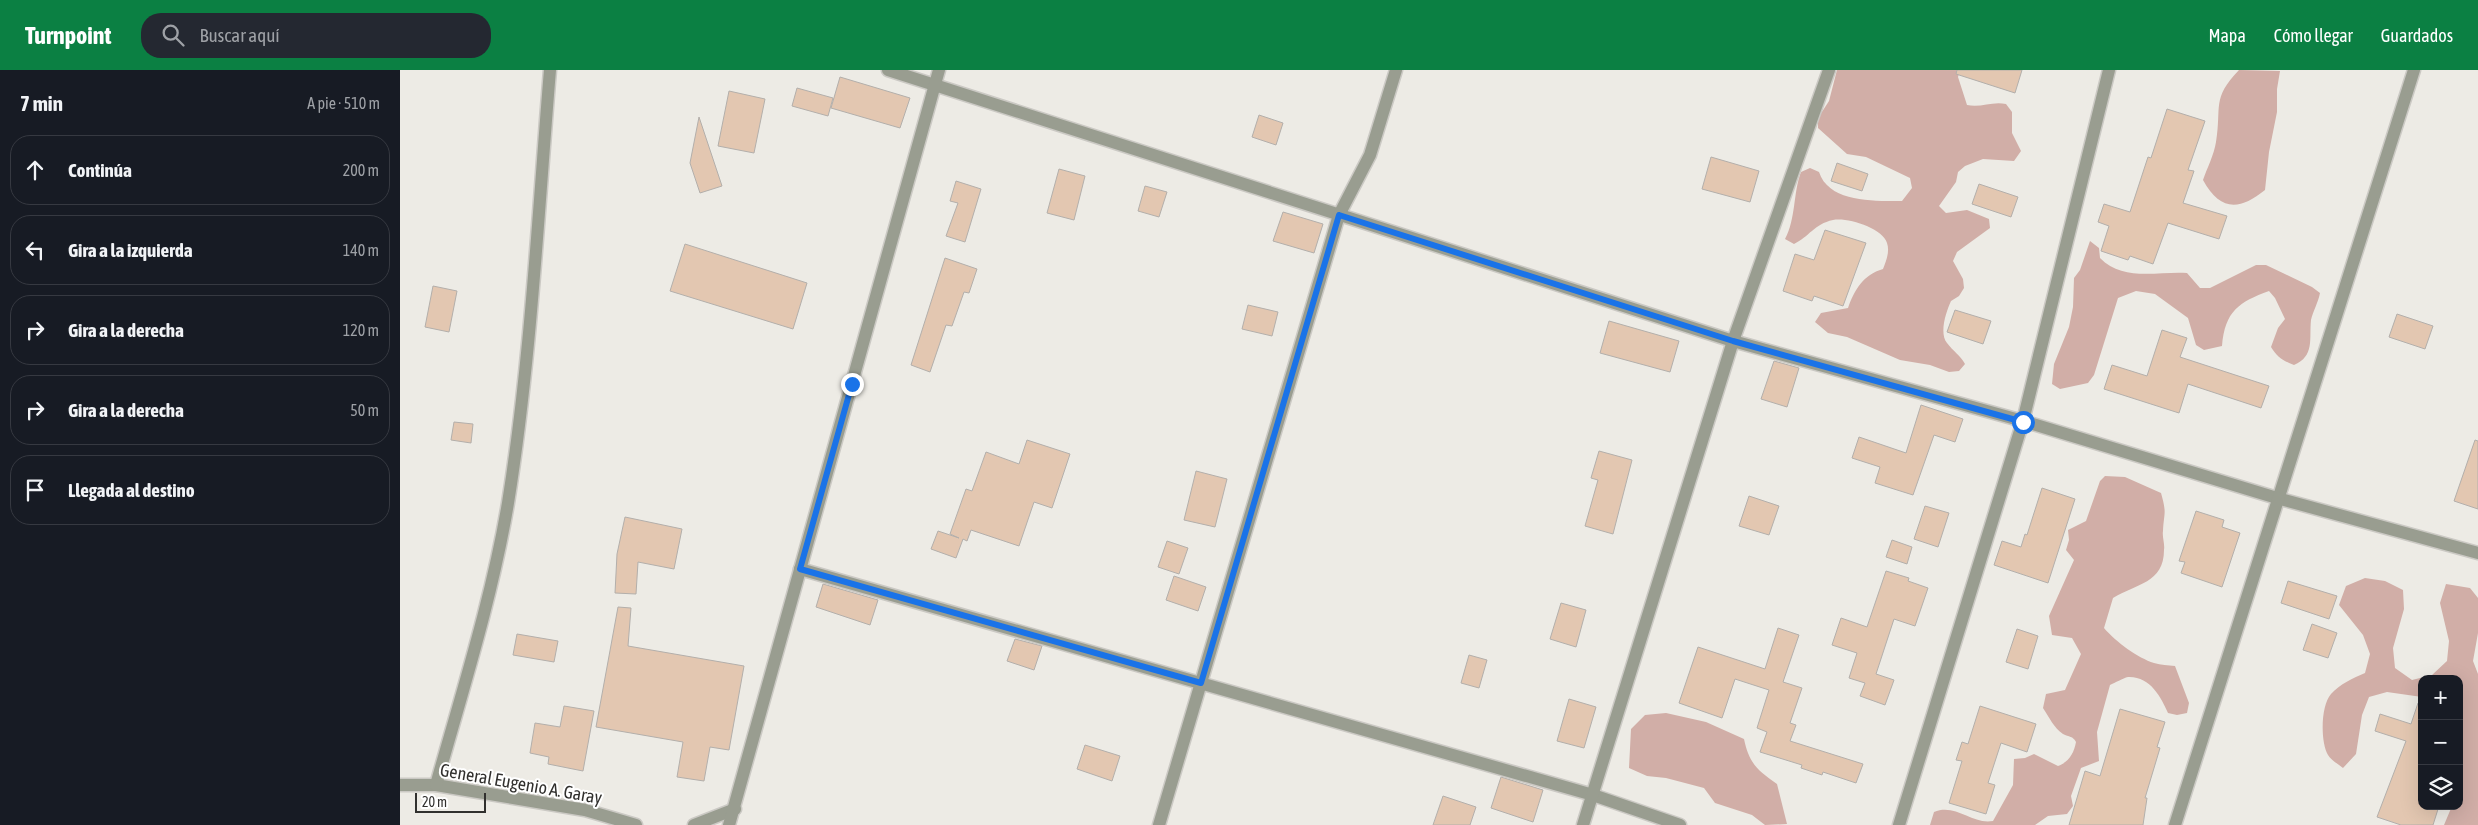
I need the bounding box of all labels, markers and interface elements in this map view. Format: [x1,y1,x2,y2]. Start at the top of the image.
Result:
search box [141,13,491,58]
icon: search [159,21,187,49]
text: Turnpoint [25,22,111,49]
text: Buscar aquí [199,24,280,46]
text: Mapa [2208,25,2246,46]
text: Cómo llegar [2274,25,2353,46]
text: Guardados [2381,25,2453,46]
text: 7 min [20,91,63,115]
text: A pie · 510 m [307,94,380,112]
icon: ahead [21,156,49,184]
text: Continúa [68,159,132,181]
text: 200 m [343,161,379,179]
icon: left [21,236,49,264]
text: Gira a la izquierda [68,239,193,261]
text: 140 m [343,241,379,259]
icon: right [21,316,49,344]
text: Gira a la derecha [68,319,184,341]
text: 120 m [343,321,379,339]
route end [841,373,864,396]
icon: right [21,396,49,424]
text: Gira a la derecha [68,399,184,421]
text: 50 m [350,401,379,419]
route start [2012,411,2035,434]
icon: arrive [21,476,49,504]
text: Llegada al destino [68,479,195,501]
map controls [2418,675,2463,810]
button: + [2418,675,2463,720]
button: − [2418,720,2463,765]
street label: General Eugenio A. Garay [439,759,604,808]
button: layers [2418,765,2463,810]
scale bar [415,790,486,813]
text: 20 m [422,794,447,810]

